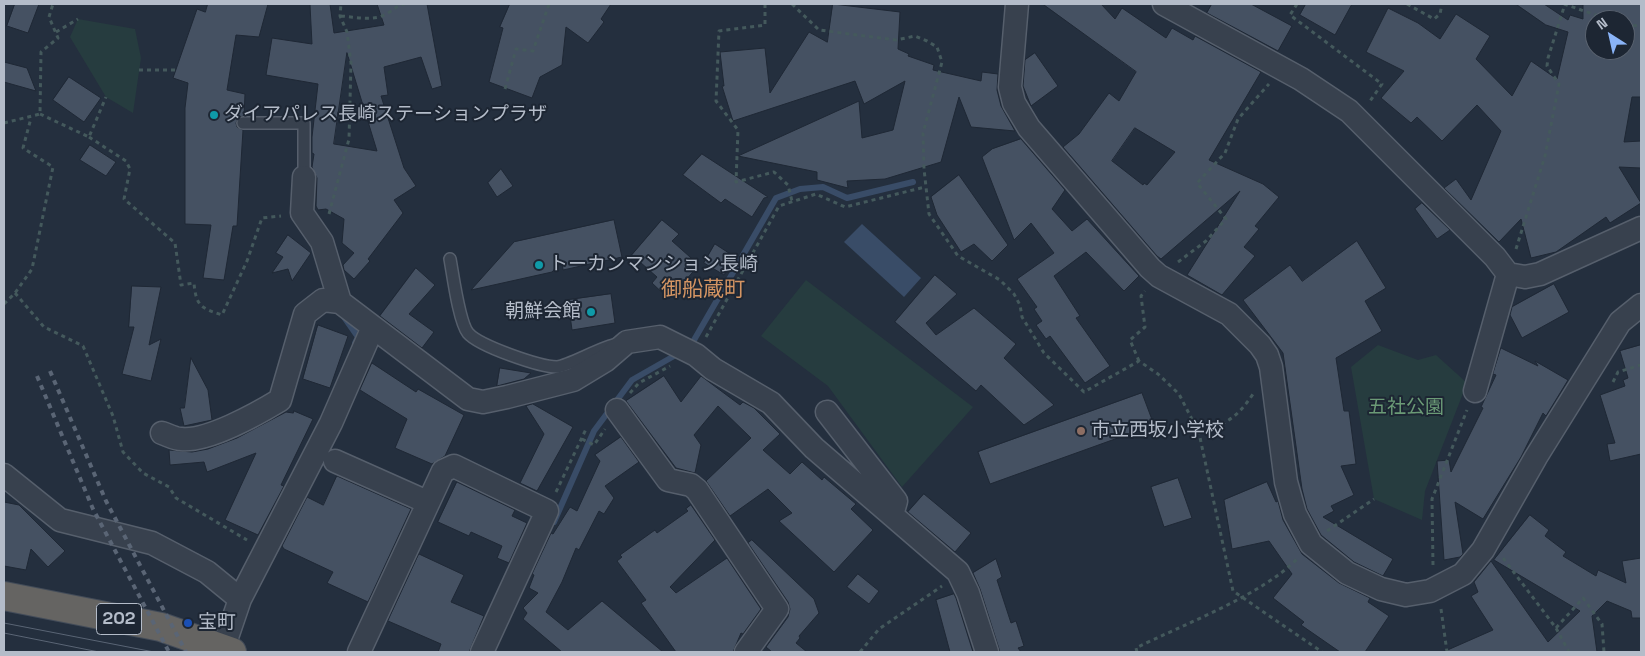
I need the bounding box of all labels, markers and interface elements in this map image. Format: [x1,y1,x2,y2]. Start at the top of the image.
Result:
north arrow [1585,10,1635,60]
text: N [1593,13,1611,34]
place label: ダイアパレス長崎ステーションプラザ [224,104,547,126]
marker: ダイアパレス長崎ステーションプラザ [208,109,220,121]
place label: トーカンマンション長崎 [549,254,758,276]
marker: トーカンマンション長崎 [533,259,545,271]
district label: 御船蔵町 [661,277,745,303]
place label: 朝鮮会館 [505,301,581,323]
marker: 朝鮮会館 [585,306,597,318]
park label: 五社公園 [1368,397,1444,419]
place label: 市立西坂小学校 [1091,420,1224,442]
marker: 市立西坂小学校 [1075,425,1087,437]
road number: 202 [96,604,142,634]
place label: 宝町 [198,612,236,634]
marker: 宝町 [182,617,194,629]

